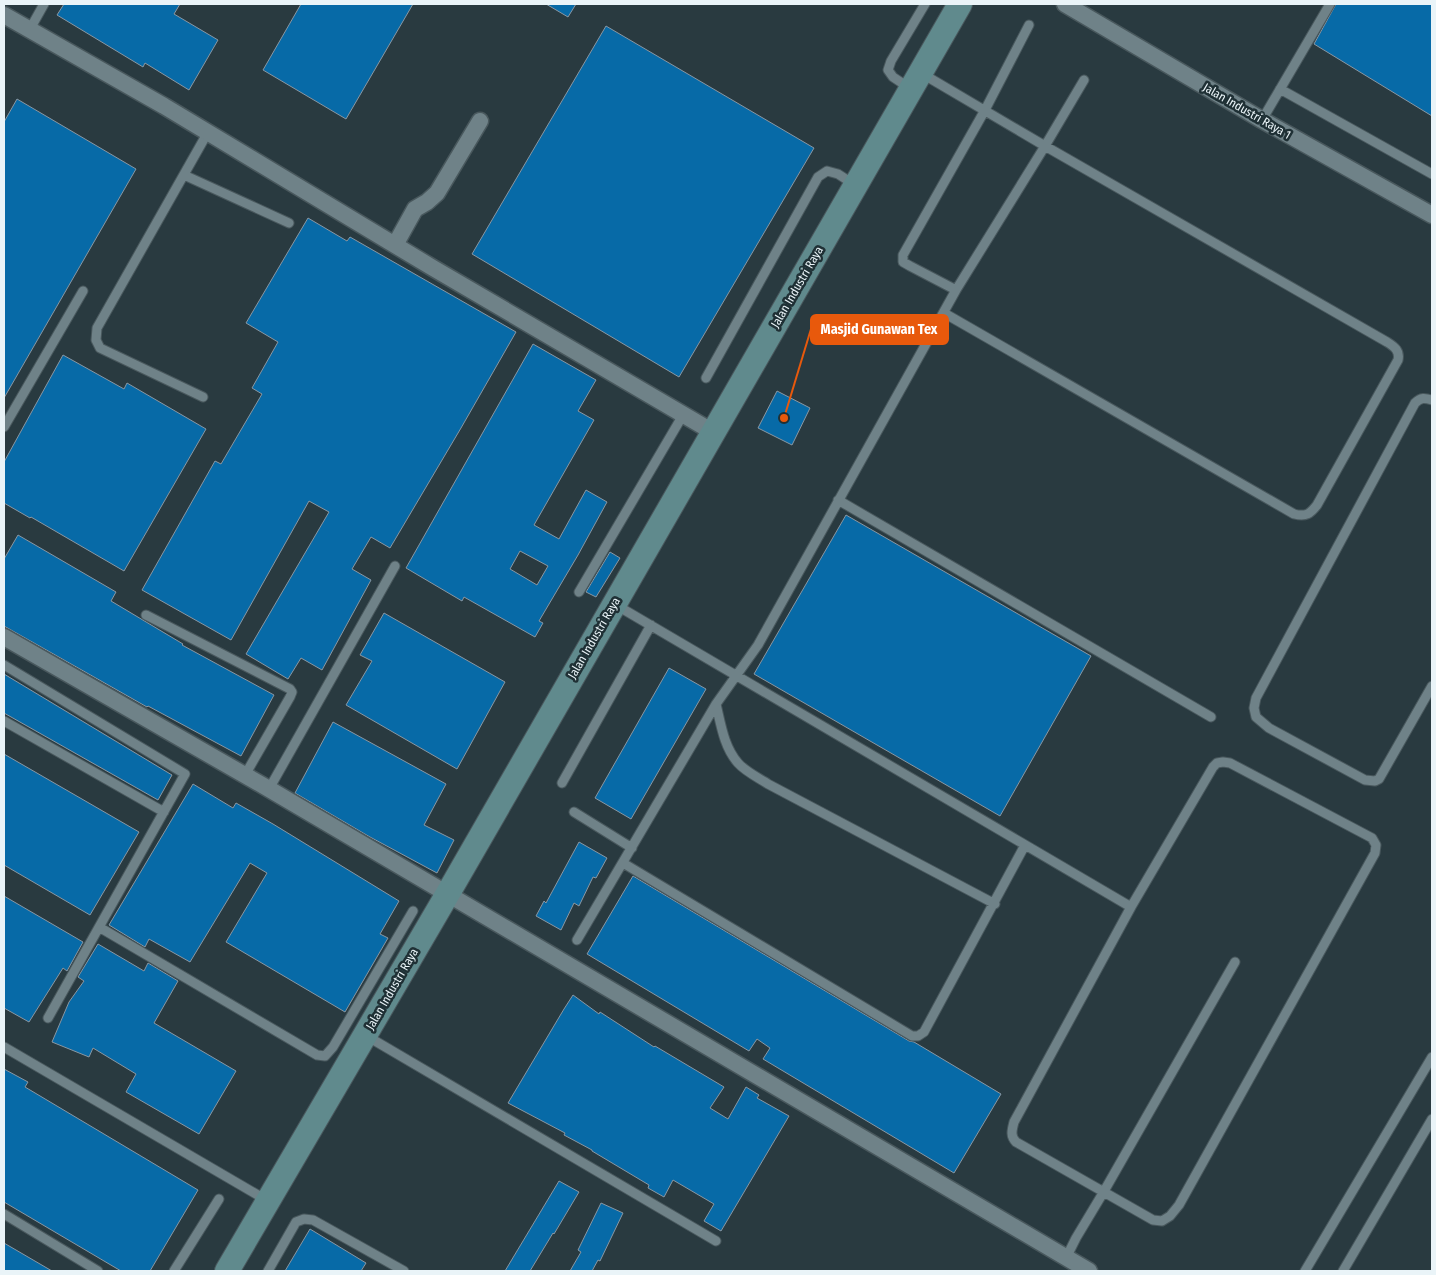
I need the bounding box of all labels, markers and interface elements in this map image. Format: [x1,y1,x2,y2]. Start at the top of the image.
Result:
street label: Jalan Industri Raya 1 [1201,80,1293,142]
street label: Jalan Industri Raya [768,244,826,330]
callout: Masjid Gunawan Tex [811,315,948,344]
text: Masjid Gunawan Tex [821,321,938,338]
street label: Jalan Industri Raya [565,595,623,681]
street label: Jalan Industri Raya [363,946,421,1032]

